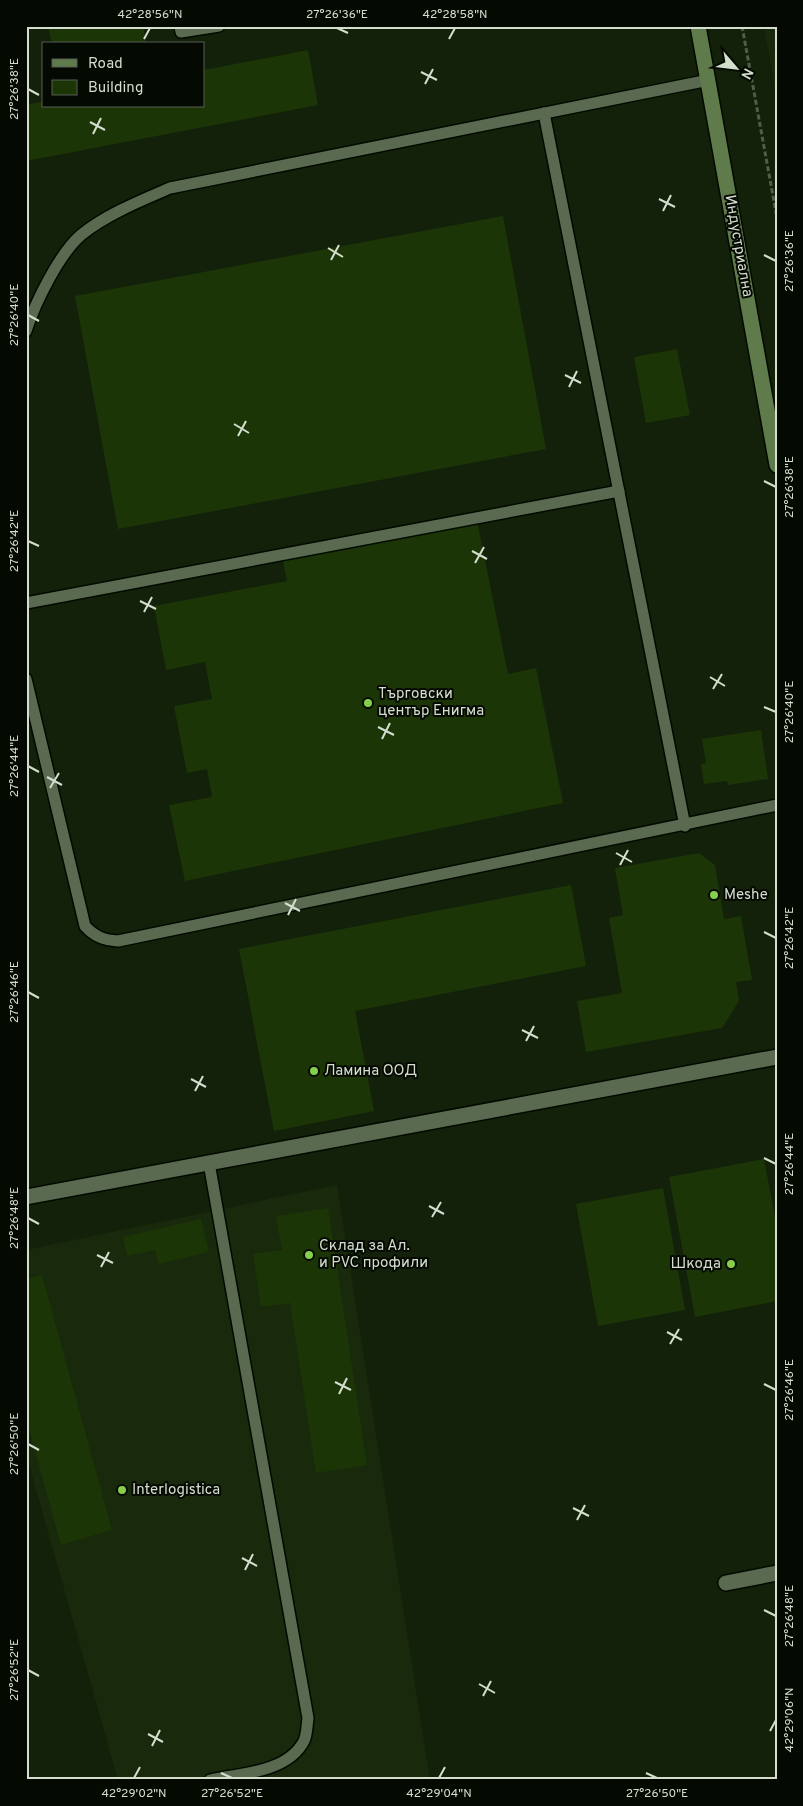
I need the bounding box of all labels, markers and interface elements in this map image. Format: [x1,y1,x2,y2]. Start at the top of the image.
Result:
text: 42°28'56"N [118,7,182,23]
text: 27°26'36"E [306,7,368,23]
text: 42°28'58"N [422,7,488,23]
legend [42,42,205,108]
north arrow [710,42,760,92]
text: Road [88,55,123,74]
text: 27°26'38"E [7,58,23,120]
text: N [736,65,756,82]
text: Building [88,79,143,98]
street label: Индустриална [720,193,756,299]
text: 27°26'36"E [782,230,798,292]
text: 27°26'40"E [7,284,23,346]
text: 27°26'38"E [782,456,798,518]
text: 27°26'42"E [7,510,23,572]
text: 27°26'40"E [782,681,798,743]
place label: Търговски център Енигма [378,685,484,721]
marker: Търговски център Енигма [362,697,374,709]
text: 27°26'44"E [7,735,23,797]
place label: Meshe [724,886,768,905]
marker: Meshe [708,889,720,901]
text: 27°26'42"E [782,907,798,969]
text: 27°26'46"E [7,961,23,1023]
place label: Ламина ООД [324,1062,417,1081]
marker: Ламина ООД [308,1065,320,1077]
text: 27°26'44"E [782,1133,798,1195]
text: 27°26'48"E [7,1187,23,1249]
place label: Склад за Ал. и PVC профили [319,1237,428,1273]
marker: Склад за Ал. и PVC профили [303,1249,315,1261]
place label: Шкода [670,1255,721,1274]
marker: Шкода [725,1258,737,1270]
text: 27°26'46"E [782,1359,798,1421]
text: 27°26'50"E [7,1413,23,1475]
place label: Interlogistica [132,1481,220,1500]
marker: Interlogistica [116,1484,128,1496]
text: 27°26'48"E [782,1585,798,1647]
text: 27°26'52"E [7,1639,23,1701]
text: 42°29'06"N [782,1688,798,1752]
text: 42°29'02"N [101,1786,167,1802]
text: 27°26'52"E [201,1786,263,1802]
text: 42°29'04"N [406,1786,472,1802]
text: 27°26'50"E [626,1786,688,1802]

